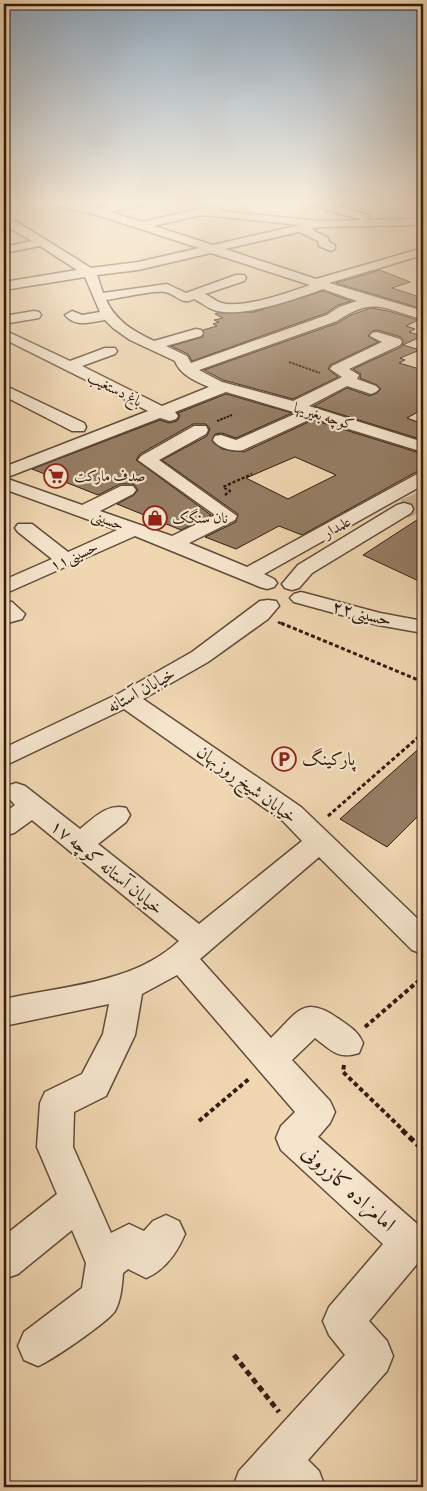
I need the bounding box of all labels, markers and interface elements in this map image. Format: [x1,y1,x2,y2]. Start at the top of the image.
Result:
street label: باغ دستغیب [83,367,146,414]
street label: کوچه بغیریها [291,397,357,436]
supermarket icon: صدف مارکت [43,463,69,489]
place label: صدف مارکت [74,466,145,485]
street label: حسینی [89,505,127,536]
shop icon: نان سنگک [142,505,168,531]
place label: نان سنگک [172,508,228,527]
street label: علمدار [318,511,354,543]
street label: حسینی۱۱ [47,537,102,576]
street label: حسینی۲۲ [329,594,394,633]
street label: خیابان آستانه [103,661,179,718]
street label: خیابان شیخ روزبهان [190,739,302,832]
parking icon: پارکینگ [271,746,297,772]
place label: پارکینگ [302,747,357,772]
street label: خیابان آستانه کوچه ۱۷ [45,814,168,921]
street label: امامزاده کازرونی [295,1138,402,1238]

